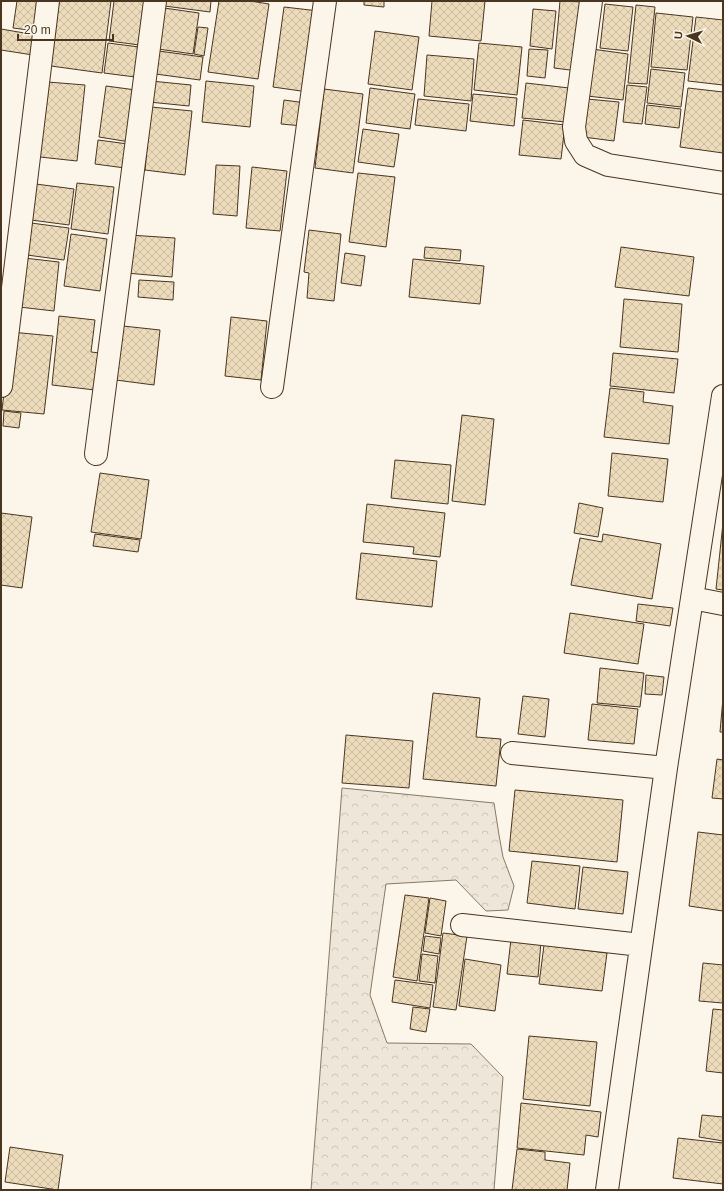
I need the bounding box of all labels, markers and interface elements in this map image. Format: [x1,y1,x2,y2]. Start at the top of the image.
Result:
scale bar [18,16,113,42]
north arrow [668,16,708,56]
text: 20 m [24,23,51,37]
text: U [672,31,684,40]

